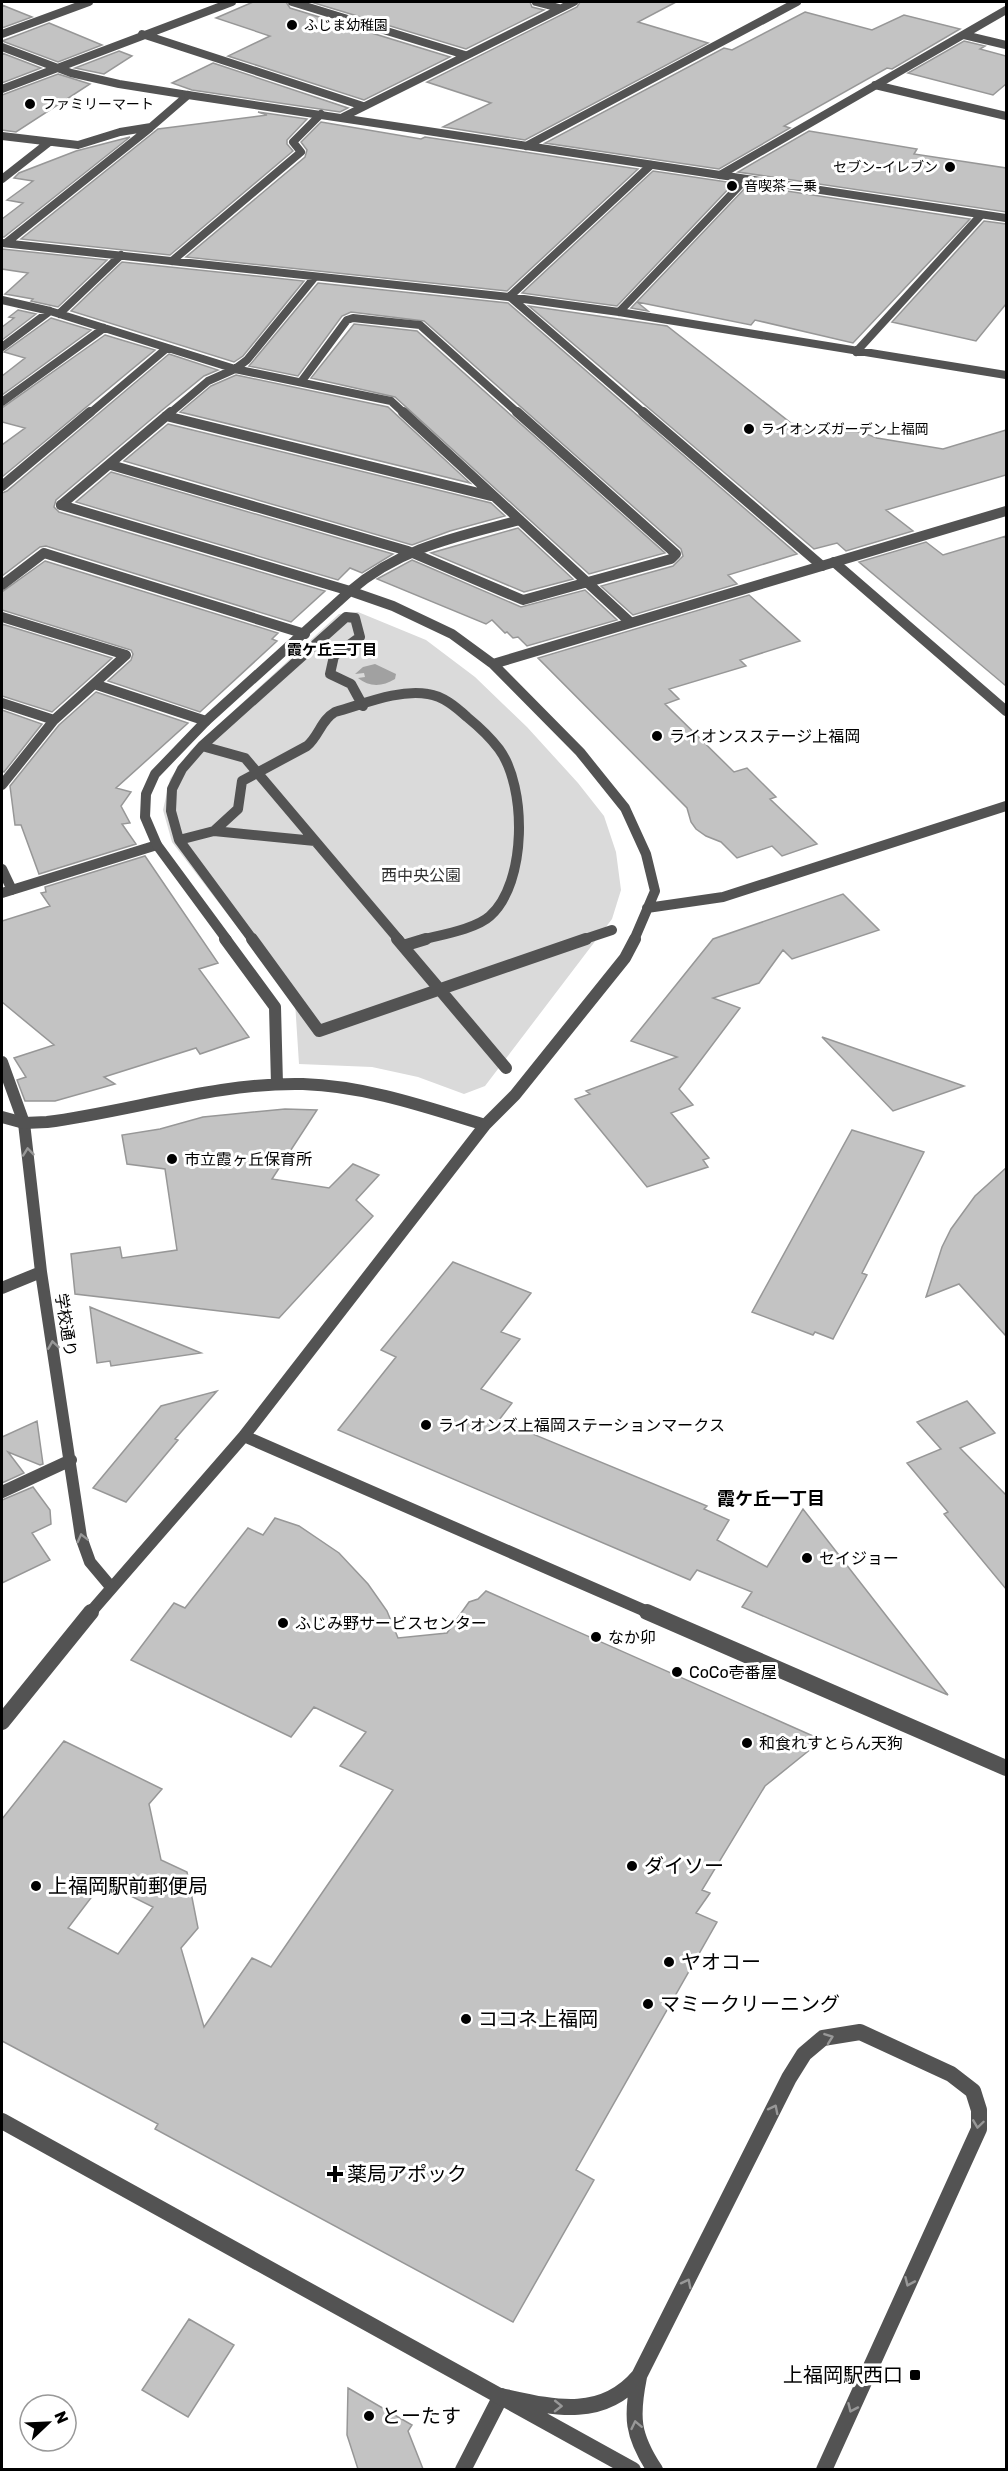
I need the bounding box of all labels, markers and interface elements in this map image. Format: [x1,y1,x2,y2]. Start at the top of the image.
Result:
place label: ふじま幼稚園 [304,17,388,34]
marker: ふじま幼稚園 [285,18,299,32]
place label: ファミリーマート [42,96,154,113]
marker: ファミリーマート [23,97,37,111]
place label: セブン-イレブン [833,159,938,176]
marker: セブン-イレブン [943,160,957,174]
place label: 音喫茶 一乗 [744,178,817,195]
marker: 音喫茶 一乗 [725,179,739,193]
place label: ライオンズガーデン上福岡 [761,421,929,438]
marker: ライオンズガーデン上福岡 [742,422,756,436]
district label: 霞ケ丘二丁目 [287,641,377,659]
place label: ライオンスステージ上福岡 [669,727,860,746]
marker: ライオンスステージ上福岡 [650,729,664,743]
park label: 西中央公園 [381,866,461,885]
one-way arrow [22,1147,35,1156]
place label: 市立霞ヶ丘保育所 [184,1150,312,1169]
marker: 市立霞ヶ丘保育所 [165,1152,179,1166]
street label: 学校通り [52,1292,80,1358]
one-way arrow [47,1340,59,1350]
place label: ライオンズ上福岡ステーションマークス [438,1416,725,1435]
marker: ライオンズ上福岡ステーションマークス [419,1418,433,1432]
district label: 霞ケ丘一丁目 [717,1488,825,1510]
one-way arrow [76,1533,89,1543]
place label: セイジョー [819,1549,899,1568]
marker: セイジョー [800,1551,814,1565]
place label: ふじみ野サービスセンター [295,1614,487,1633]
marker: ふじみ野サービスセンター [276,1616,290,1630]
place label: なか卯 [608,1628,656,1647]
marker: なか卯 [589,1630,603,1644]
place label: CoCo壱番屋 [689,1663,777,1682]
marker: CoCo壱番屋 [670,1665,684,1679]
place label: 和食れすとらん天狗 [759,1734,903,1753]
marker: 和食れすとらん天狗 [740,1736,754,1750]
place label: ダイソー [644,1854,724,1878]
marker: ダイソー [625,1859,639,1873]
place label: 上福岡駅前郵便局 [48,1874,208,1898]
marker: 上福岡駅前郵便局 [29,1879,43,1893]
place label: ヤオコー [681,1950,761,1974]
marker: ヤオコー [662,1955,676,1969]
place label: マミークリーニング [660,1992,840,2016]
marker: マミークリーニング [641,1997,655,2011]
place label: ココネ上福岡 [478,2007,598,2031]
marker: ココネ上福岡 [459,2012,473,2026]
one-way arrow [823,2032,834,2045]
one-way arrow [766,2104,778,2115]
one-way arrow [972,2120,984,2129]
place label: 薬局アポック [347,2162,467,2186]
marker: 薬局アポック [328,2167,342,2181]
one-way arrow [904,2275,916,2286]
one-way arrow [679,2279,691,2290]
place label: 上福岡駅西口 [783,2363,903,2387]
marker: 上福岡駅西口 [908,2368,922,2382]
north arrow [18,2393,78,2453]
one-way arrow [554,2400,563,2413]
one-way arrow [848,2401,860,2412]
place label: とーたす [381,2404,461,2428]
text: N [50,2408,72,2426]
marker: とーたす [362,2409,376,2423]
one-way arrow [630,2420,643,2430]

